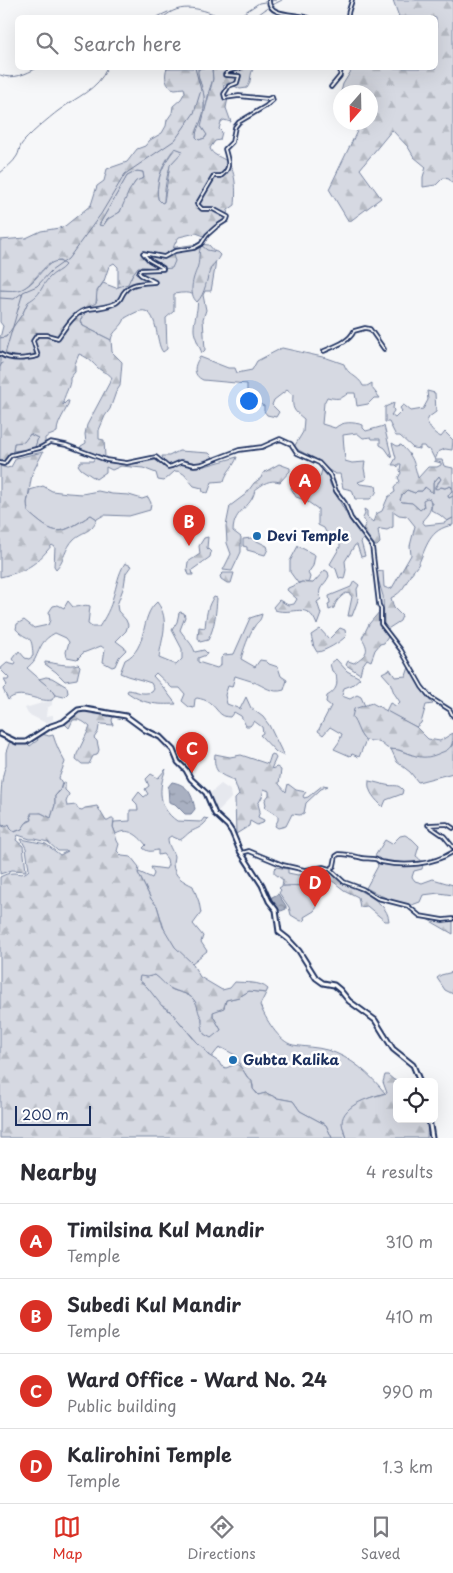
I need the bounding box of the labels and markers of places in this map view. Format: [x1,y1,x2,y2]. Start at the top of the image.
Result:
pin: A [289,464,321,505]
pin: B [173,505,205,546]
place label: Devi Temple [267,525,349,546]
marker: Devi Temple [251,530,263,542]
pin: C [176,732,208,773]
pin: D [299,866,331,907]
place label: Gubta Kalika [243,1049,340,1070]
marker: Gubta Kalika [227,1054,239,1066]

